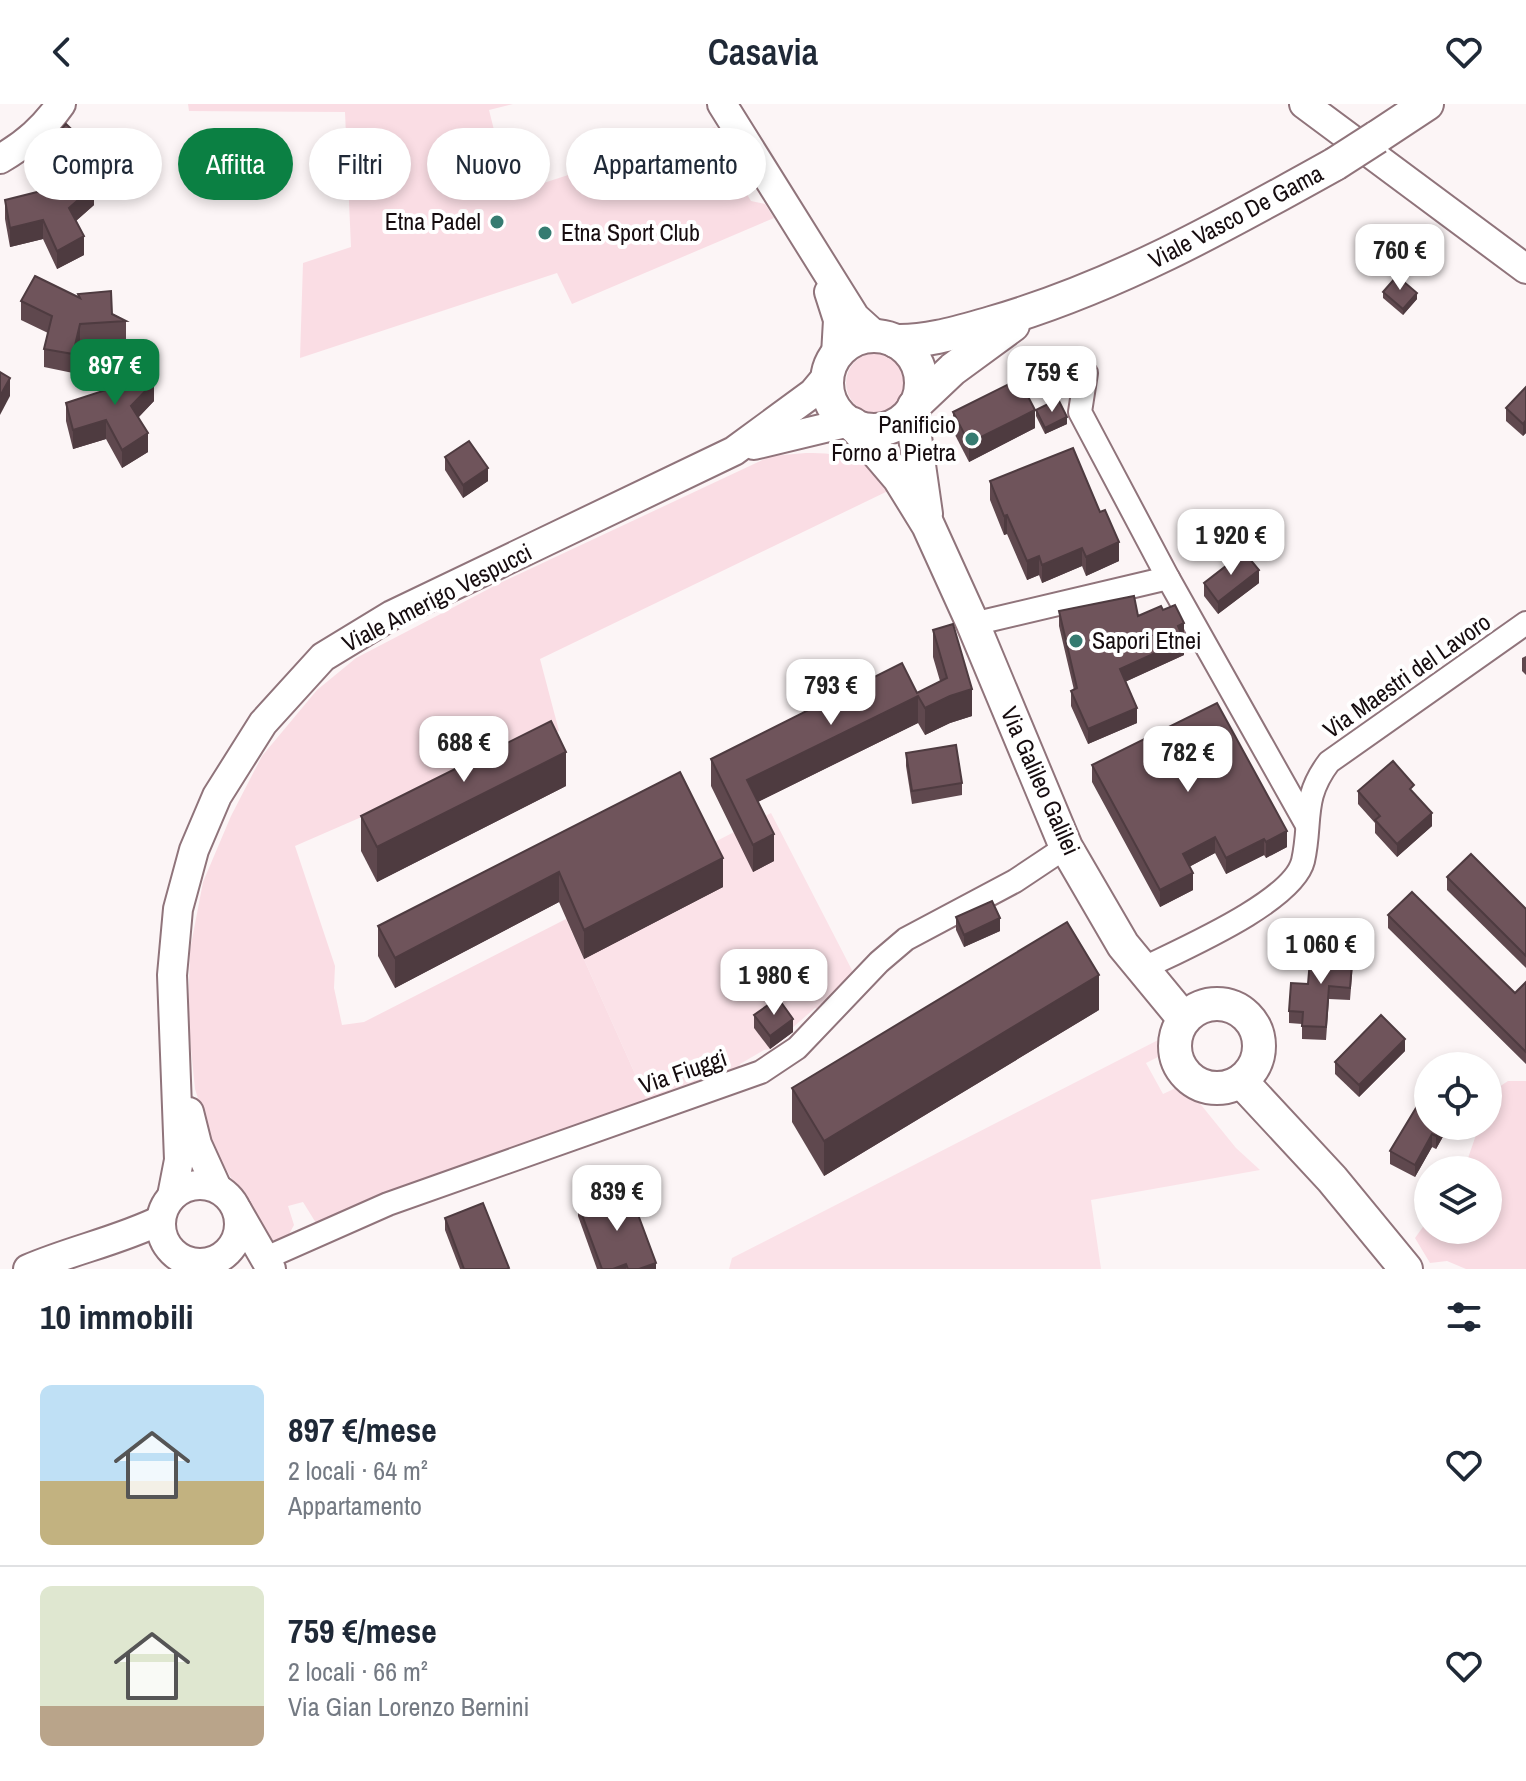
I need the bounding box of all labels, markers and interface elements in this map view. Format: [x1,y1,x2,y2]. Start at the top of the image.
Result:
text: Casavia [708,28,818,76]
icon: back [40,30,84,74]
icon: heart [1442,30,1486,74]
chip: Compra [24,128,162,200]
chip: Affitta [178,128,293,200]
chip: Filtri [309,128,411,200]
chip: Nuovo [427,128,550,200]
chip: Appartamento [566,128,766,200]
street label: Viale Vasco De Gama [1143,157,1328,276]
place label: Etna Padel [385,205,481,237]
marker: Etna Padel [488,213,506,231]
place label: Etna Sport Club [561,216,700,248]
marker: Etna Sport Club [536,224,554,242]
pin: 760 € [1344,224,1456,292]
text: 760 € [1373,232,1427,267]
pin: 897 € [59,339,171,407]
pin: 759 € [996,346,1108,414]
text: 897 € [88,347,142,382]
text: 759 € [1025,354,1079,389]
place label: Panificio Forno a Pietra [831,408,956,468]
marker: Panificio Forno a Pietra [963,430,981,448]
pin: 1 920 € [1157,509,1305,577]
text: 1 920 € [1195,517,1267,552]
street label: Viale Amerigo Vespucci [336,535,537,659]
street label: Via Maestri del Lavoro [1316,605,1497,745]
place label: Sapori Etnei [1092,624,1201,656]
marker: Sapori Etnei [1067,632,1085,650]
pin: 793 € [775,659,887,727]
text: 793 € [804,667,858,702]
street label: Via Galileo Galilei [994,701,1088,860]
pin: 688 € [408,716,520,784]
text: 688 € [437,724,491,759]
pin: 782 € [1132,726,1244,794]
text: 782 € [1161,734,1215,769]
pin: 1 060 € [1247,918,1395,986]
text: 1 060 € [1285,926,1357,961]
pin: 1 980 € [700,949,848,1017]
text: 1 980 € [738,957,810,992]
street label: Via Fiuggi [635,1041,731,1101]
map controls [1414,1052,1502,1244]
button: locate [1414,1052,1502,1140]
button: layers [1414,1156,1502,1244]
pin: 839 € [561,1165,673,1233]
text: 839 € [590,1173,644,1208]
text: 10 immobili [40,1294,193,1340]
icon: filters [1442,1295,1486,1339]
text: 897 €/mese [288,1407,437,1453]
icon: home [104,1417,200,1513]
icon: heart [1442,1443,1486,1487]
text: 2 locali · 64 m² [288,1453,428,1488]
text: Appartamento [288,1488,422,1523]
text: 759 €/mese [288,1608,437,1654]
icon: home [104,1618,200,1714]
icon: heart [1442,1644,1486,1688]
text: 2 locali · 66 m² [288,1654,428,1689]
text: Via Gian Lorenzo Bernini [288,1689,529,1724]

